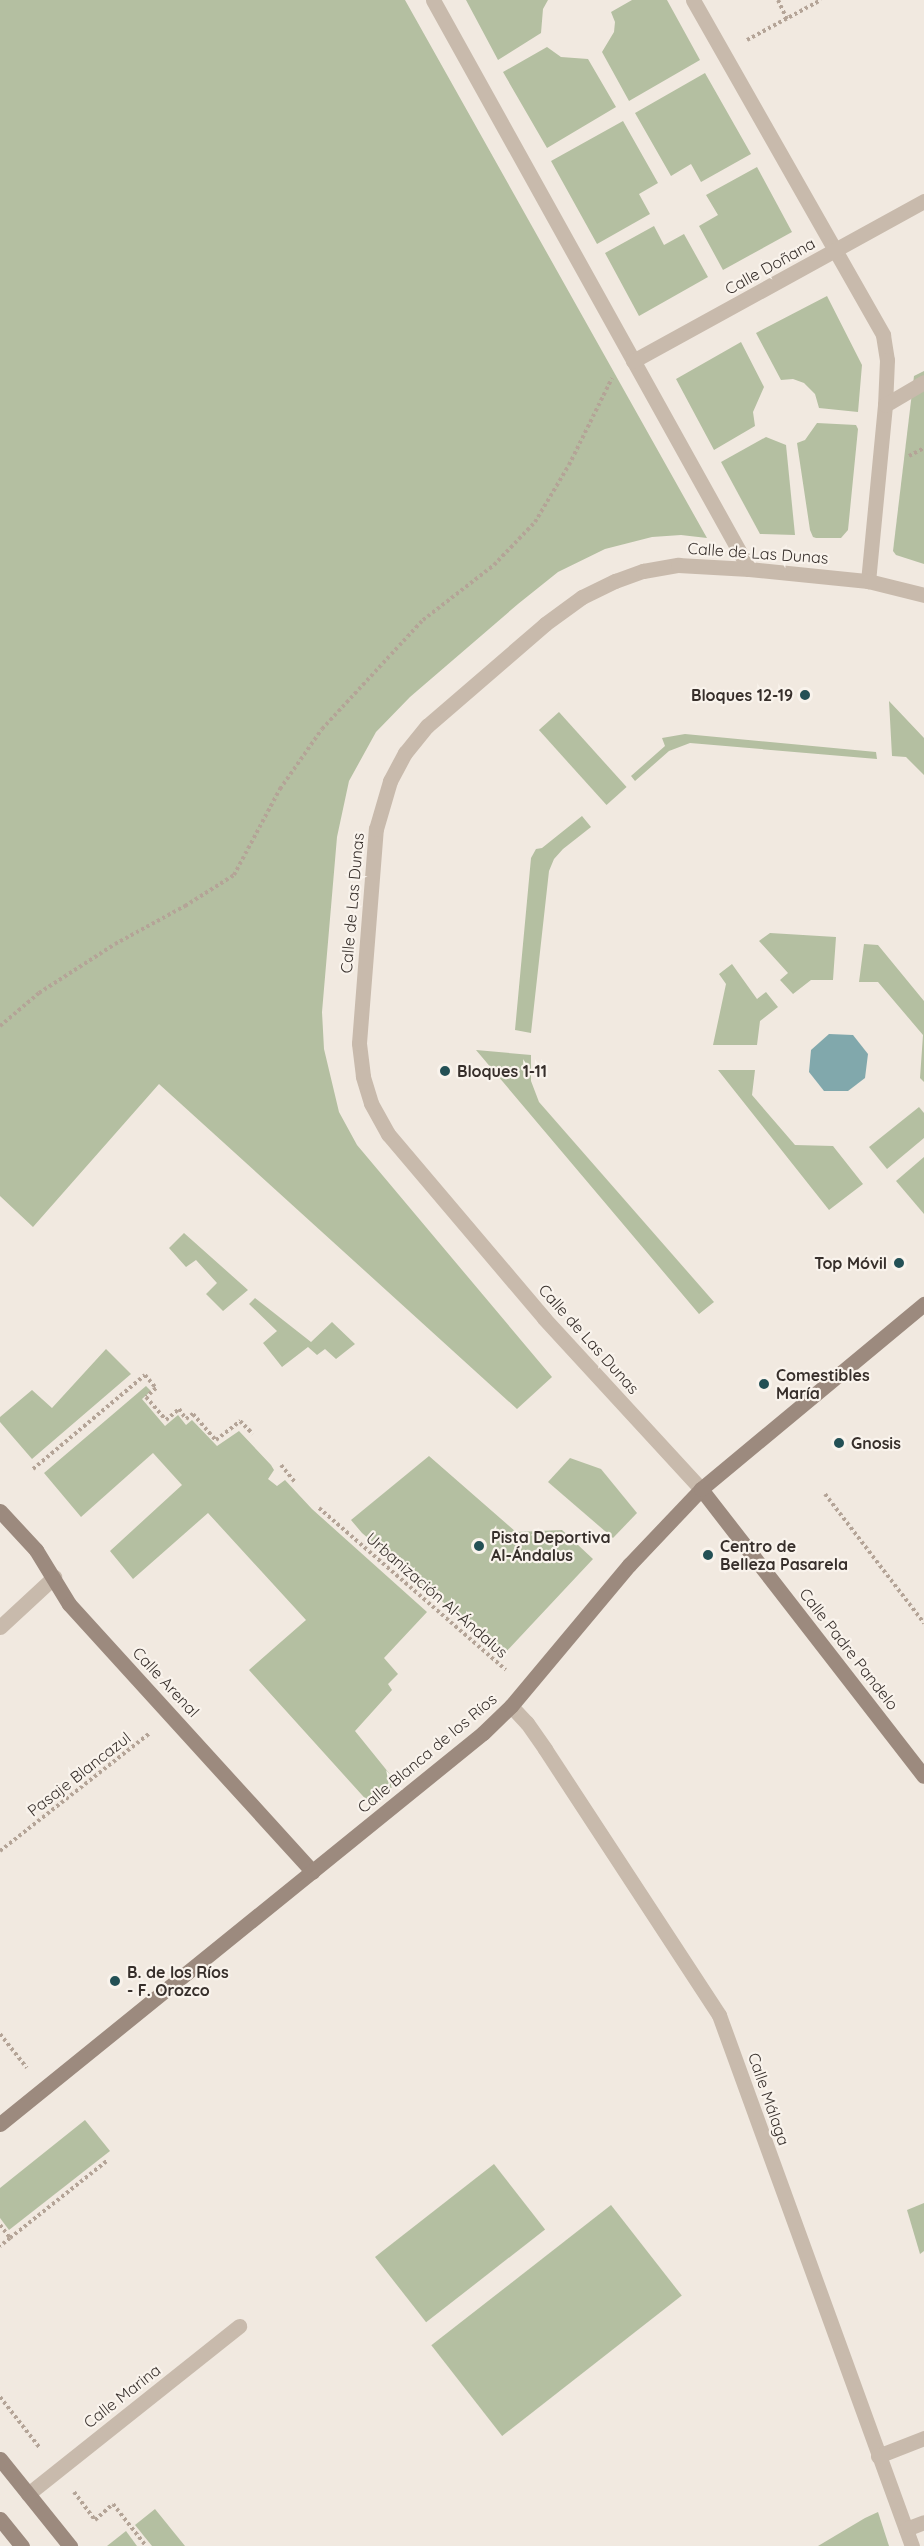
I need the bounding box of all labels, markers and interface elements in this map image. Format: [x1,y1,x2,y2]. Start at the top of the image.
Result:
street label: Calle Doñana [722,233,818,299]
street label: Calle de Las Dunas [687,539,829,567]
place label: Bloques 12-19 [691,685,793,705]
marker: Bloques 12-19 [798,688,812,702]
street label: Calle de Las Dunas [336,832,368,974]
place label: Bloques 1-11 [457,1061,547,1081]
marker: Bloques 1-11 [438,1064,452,1078]
place label: Top Móvil [814,1253,887,1273]
marker: Top Móvil [892,1256,906,1270]
street label: Calle de Las Dunas [535,1280,643,1398]
place label: Comestibles María [776,1365,870,1403]
marker: Comestibles María [757,1377,771,1391]
place label: Gnosis [851,1433,901,1453]
marker: Gnosis [832,1436,846,1450]
place label: Pista Deportiva Al-Ándalus [491,1527,611,1565]
street label: Urbanización Al-Ándalus [362,1528,512,1662]
place label: Centro de Belleza Pasarela [720,1536,848,1574]
marker: Pista Deportiva Al-Ándalus [472,1539,486,1553]
marker: Centro de Belleza Pasarela [701,1548,715,1562]
street label: Calle Padre Pandelo [796,1584,902,1714]
street label: Calle Arenal [129,1643,203,1721]
street label: Calle Blanca de los Ríos [354,1689,500,1817]
street label: Pasaje Blancazul [24,1728,134,1820]
place label: B. de los Ríos - F. Orozco [127,1962,229,2000]
marker: B. de los Ríos - F. Orozco [108,1974,122,1988]
street label: Calle Málaga [744,2050,794,2148]
street label: Calle Marina [80,2360,164,2432]

